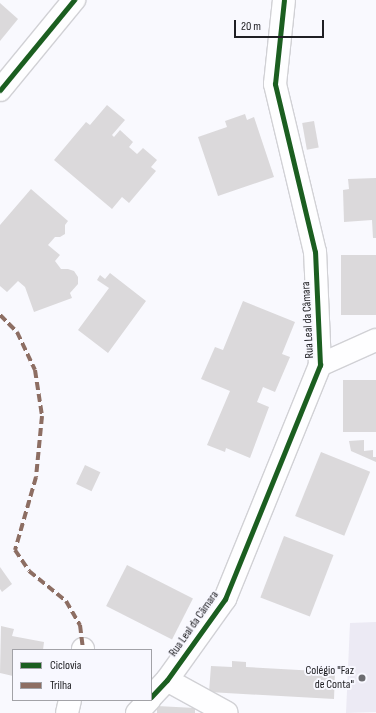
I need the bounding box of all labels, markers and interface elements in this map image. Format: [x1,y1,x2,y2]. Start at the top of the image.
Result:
scale bar [236,12,326,38]
text: 20 m [241,19,261,34]
street label: Rua Leal da Câmara [299,281,317,359]
street label: Rua Leal da Câmara [166,588,222,660]
legend [12,649,152,701]
text: Ciclovia [50,658,81,673]
place label: Colégio "Faz de Conta" [306,664,354,692]
marker: Colégio "Faz de Conta" [357,673,367,683]
text: Trilha [50,678,72,693]

